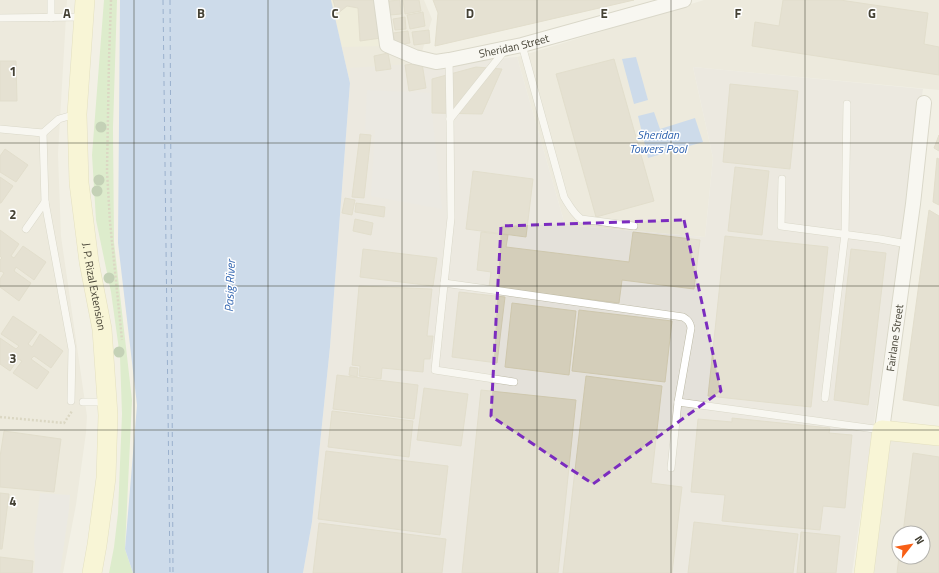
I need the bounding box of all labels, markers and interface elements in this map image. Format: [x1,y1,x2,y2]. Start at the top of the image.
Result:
text: A [63,3,71,23]
text: B [197,3,205,23]
text: C [331,3,339,23]
text: D [466,3,474,23]
text: E [600,3,608,23]
text: F [735,3,742,23]
text: G [868,3,876,23]
street label: Sheridan Street [477,30,551,62]
text: 1 [9,61,17,81]
water label: Sheridan Towers Pool [629,125,688,158]
text: 2 [9,204,17,224]
street label: J. P. Rizal Extension [79,242,110,332]
water label: Pasig River [219,257,240,312]
street label: Fairlane Street [882,303,907,372]
text: 3 [9,348,17,368]
text: 4 [9,491,17,511]
north arrow [891,525,931,565]
text: N [911,532,928,547]

